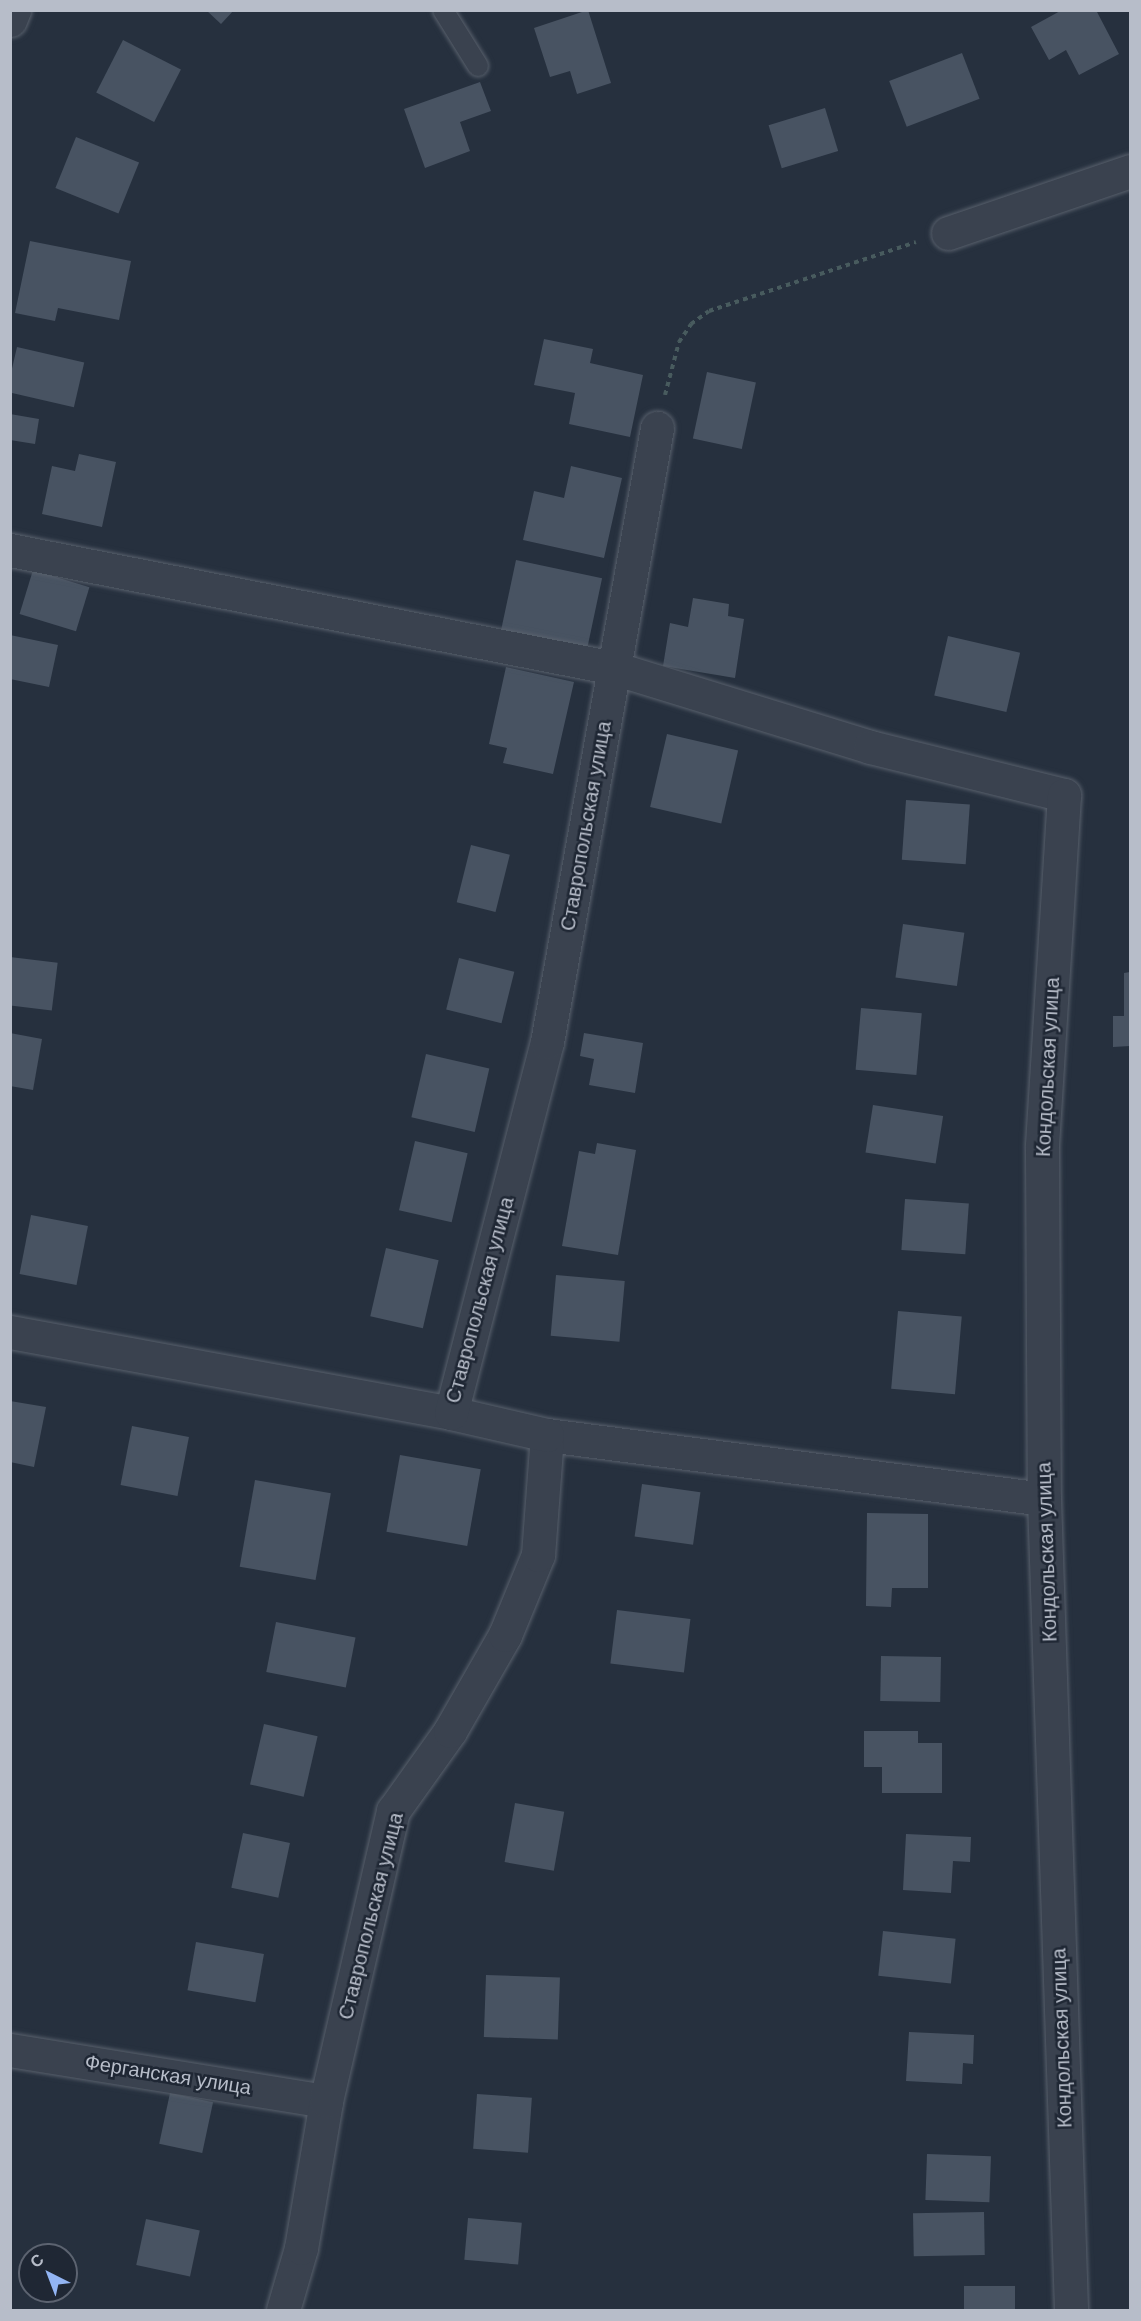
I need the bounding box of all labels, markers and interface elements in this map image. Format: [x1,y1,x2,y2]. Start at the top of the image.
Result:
street label: Ставропольская улица [556,719,616,933]
street label: Кондольская улица [1031,977,1065,1157]
street label: Ставропольская улица [441,1194,519,1406]
street label: Кондольская улица [1032,1462,1062,1642]
street label: Ставропольская улица [334,1810,408,2022]
street label: Кондольская улица [1047,1948,1077,2128]
street label: Ферганская улица [83,2050,253,2100]
north arrow [18,2243,78,2303]
text: С [27,2251,47,2271]

